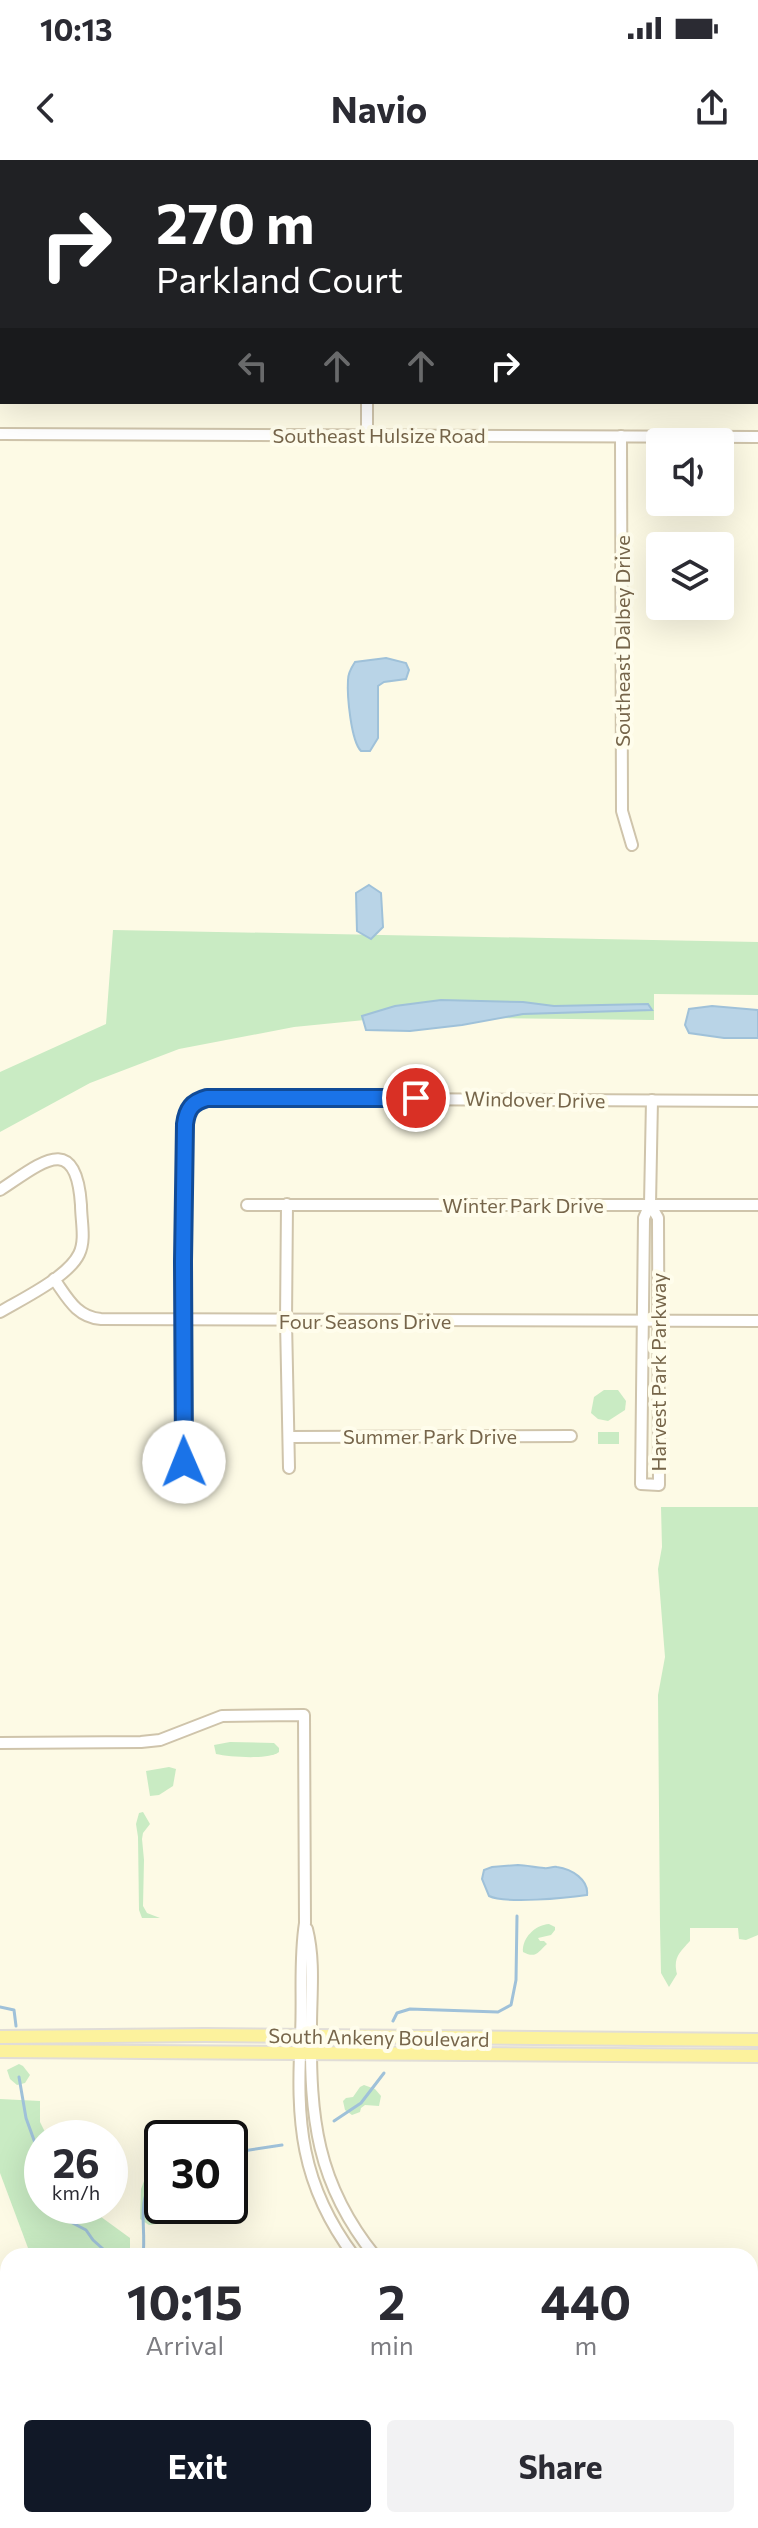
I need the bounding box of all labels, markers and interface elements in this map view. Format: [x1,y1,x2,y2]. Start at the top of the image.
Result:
text: 10:13 [40,10,113,47]
icon: back [24,86,68,130]
text: Navio [331,86,427,130]
icon: share [690,86,734,130]
text: 270 m [156,187,315,256]
icon: right [24,192,128,296]
text: Parkland Court [156,256,403,300]
icon: left [231,344,275,388]
icon: ahead [315,344,359,388]
icon: ahead [399,344,443,388]
icon: right [483,344,527,388]
street label: Southeast Hulsize Road [272,423,486,447]
map controls [646,428,734,620]
button: sound [646,428,734,516]
button: layers [646,532,734,620]
street label: Southeast Dalbey Drive [610,535,634,747]
pin [382,1064,450,1132]
icon: arrive [394,1076,438,1120]
street label: Windover Drive [464,1086,606,1112]
street label: Winter Park Drive [442,1193,604,1217]
street label: Harvest Park Parkway [646,1273,670,1471]
street label: Four Seasons Drive [279,1309,451,1333]
position arrow [142,1420,226,1504]
street label: Summer Park Drive [343,1424,517,1448]
street label: South Ankeny Boulevard [268,2023,490,2051]
speed limit sign: 30 [144,2120,248,2224]
text: 26 [52,2137,100,2186]
text: km/h [52,2180,100,2204]
text: 10:15 [127,2271,243,2330]
text: 2 [378,2271,405,2330]
text: 440 [540,2271,631,2330]
text: Arrival [145,2329,224,2360]
text: min [369,2329,414,2360]
text: m [575,2329,597,2360]
button: Exit [24,2420,371,2512]
button: Share [387,2420,734,2512]

